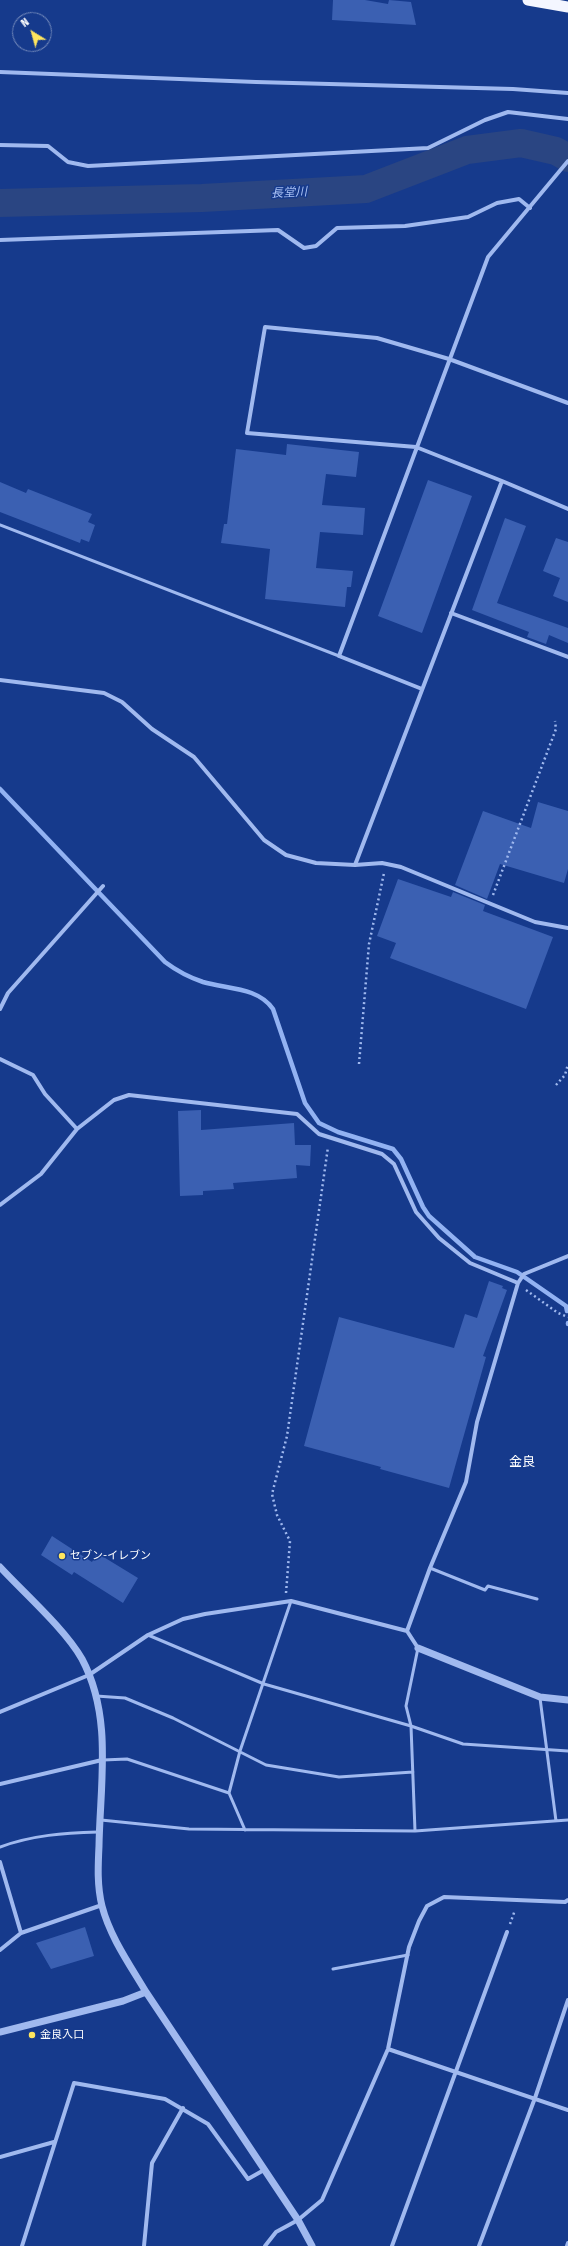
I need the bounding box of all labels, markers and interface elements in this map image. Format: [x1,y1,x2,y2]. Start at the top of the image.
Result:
north arrow [12,12,52,52]
text: N [19,16,32,30]
water label: 長堂川 [271,185,307,201]
district label: 金良 [509,1454,535,1470]
place label: セブン-イレブン [70,1549,151,1563]
marker: セブン-イレブン [57,1551,67,1561]
place label: 金良入口 [40,2028,84,2042]
marker: 金良入口 [27,2030,37,2040]

